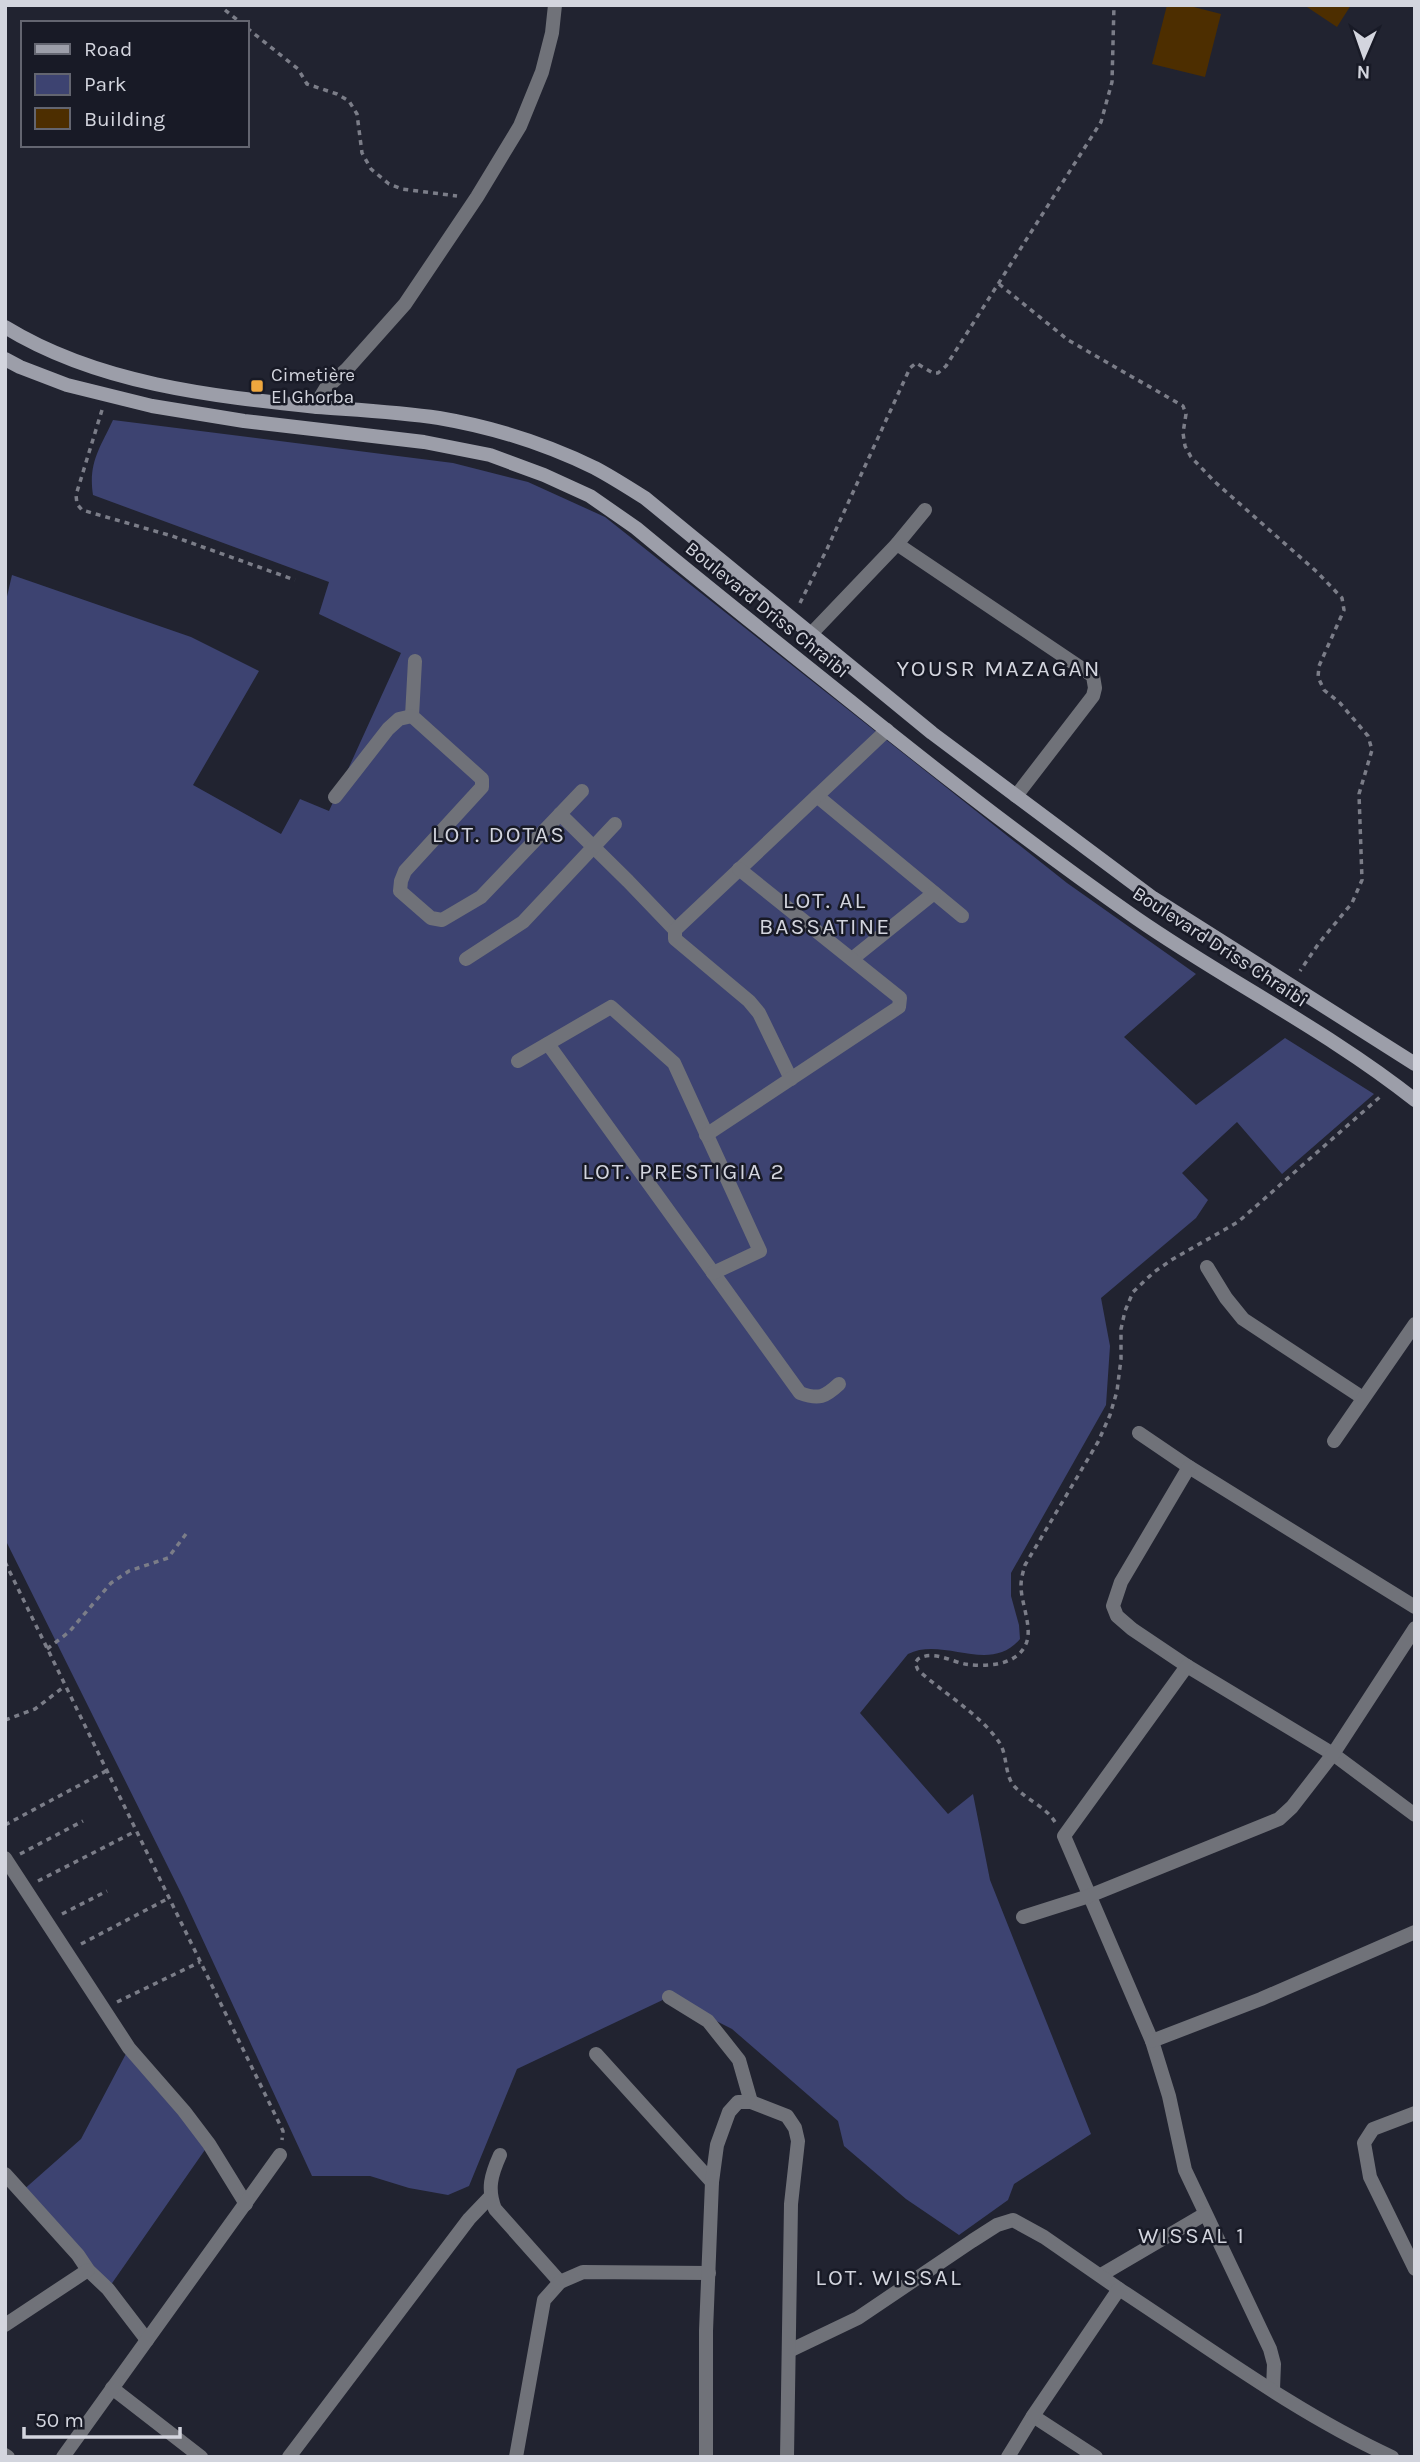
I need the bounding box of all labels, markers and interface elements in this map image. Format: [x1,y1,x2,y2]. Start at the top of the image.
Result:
legend [21,21,248,147]
north arrow [1329,21,1399,91]
text: Road [84,37,132,61]
text: N [1356,61,1371,83]
text: Park [84,72,127,96]
text: Building [84,107,165,131]
place label: Cimetière El Ghorba [271,364,355,408]
marker: Cimetière El Ghorba [249,378,265,394]
street label: Boulevard Driss Chraibi [681,537,853,683]
district label: YOUSR MAZAGAN [897,655,1101,682]
district label: LOT. DOTAS [432,821,566,848]
street label: Boulevard Driss Chraibi [1128,882,1312,1012]
district label: LOT. AL BASSATINE [759,887,891,940]
district label: LOT. PRESTIGIA 2 [582,1158,786,1185]
district label: WISSAL 1 [1138,2222,1246,2249]
district label: LOT. WISSAL [815,2264,963,2291]
scale bar [24,2396,180,2440]
text: 50 m [35,2408,84,2432]

